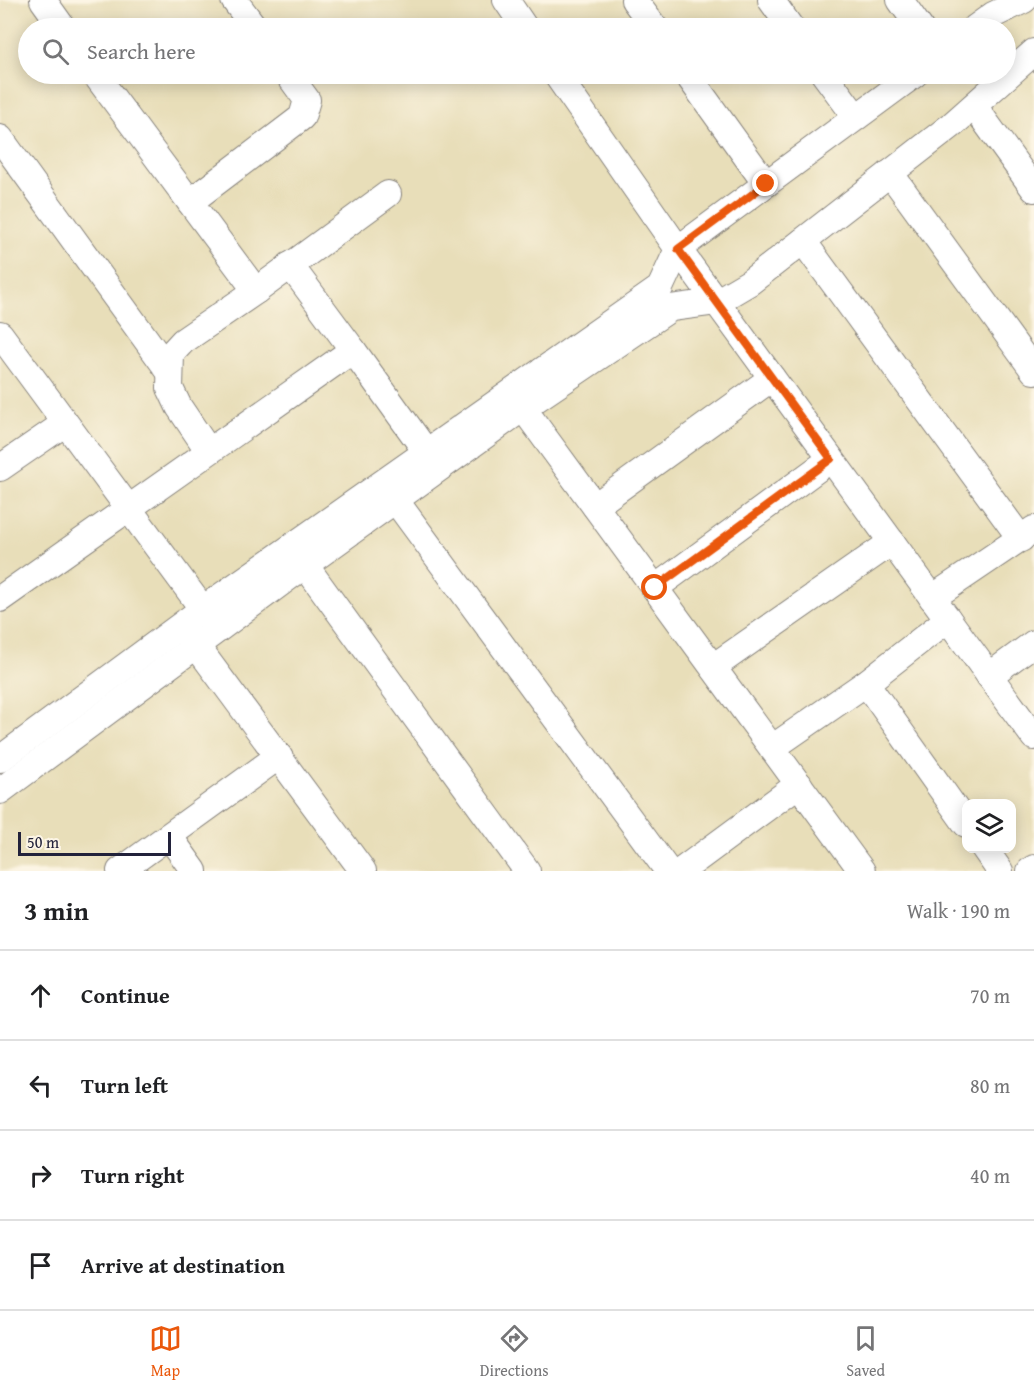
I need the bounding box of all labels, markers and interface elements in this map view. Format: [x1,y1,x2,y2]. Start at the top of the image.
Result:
search box [18,18,1016,84]
icon: search [39,35,72,68]
text: Search here [87,35,196,67]
route end [752,170,778,196]
route start [641,574,667,600]
map controls [962,799,1016,853]
button: layers [962,799,1016,853]
scale bar [18,829,171,856]
text: 50 m [27,830,59,854]
text: 3 min [24,891,89,930]
text: Walk · 190 m [907,896,1010,925]
icon: ahead [24,979,57,1012]
text: Continue [81,979,170,1011]
text: 70 m [970,981,1010,1010]
icon: left [24,1069,57,1102]
text: Turn left [81,1069,168,1101]
text: 80 m [970,1071,1010,1100]
icon: right [24,1159,57,1192]
text: Turn right [81,1159,184,1191]
text: 40 m [970,1161,1010,1190]
icon: arrive [24,1249,57,1282]
text: Arrive at destination [81,1249,285,1281]
tab: Map [149,1322,182,1382]
tab: Directions [480,1322,549,1382]
tab: Saved [846,1322,885,1382]

